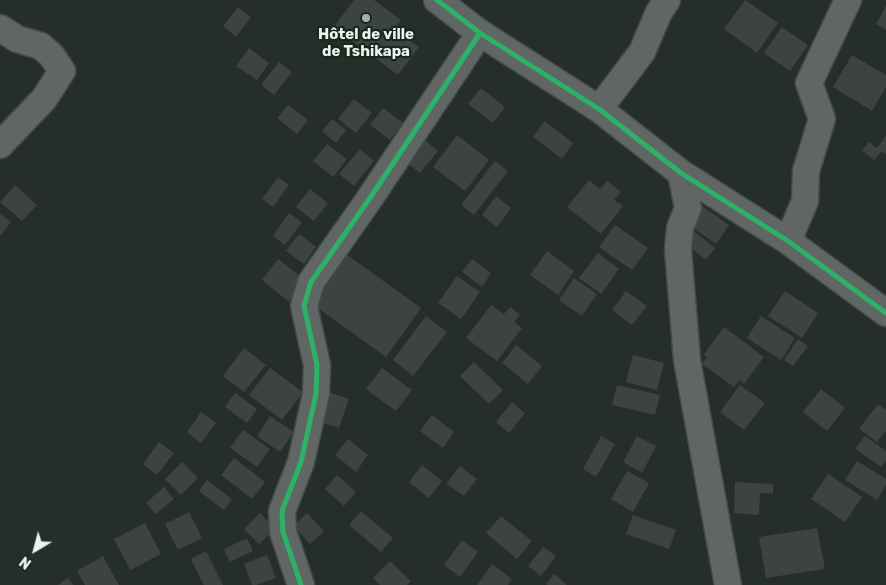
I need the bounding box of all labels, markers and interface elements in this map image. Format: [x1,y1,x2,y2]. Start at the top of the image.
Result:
marker: Hôtel de ville de Tshikapa [360,12,372,24]
place label: Hôtel de ville de Tshikapa [318,26,414,61]
north arrow [10,525,60,575]
text: N [17,553,35,572]

